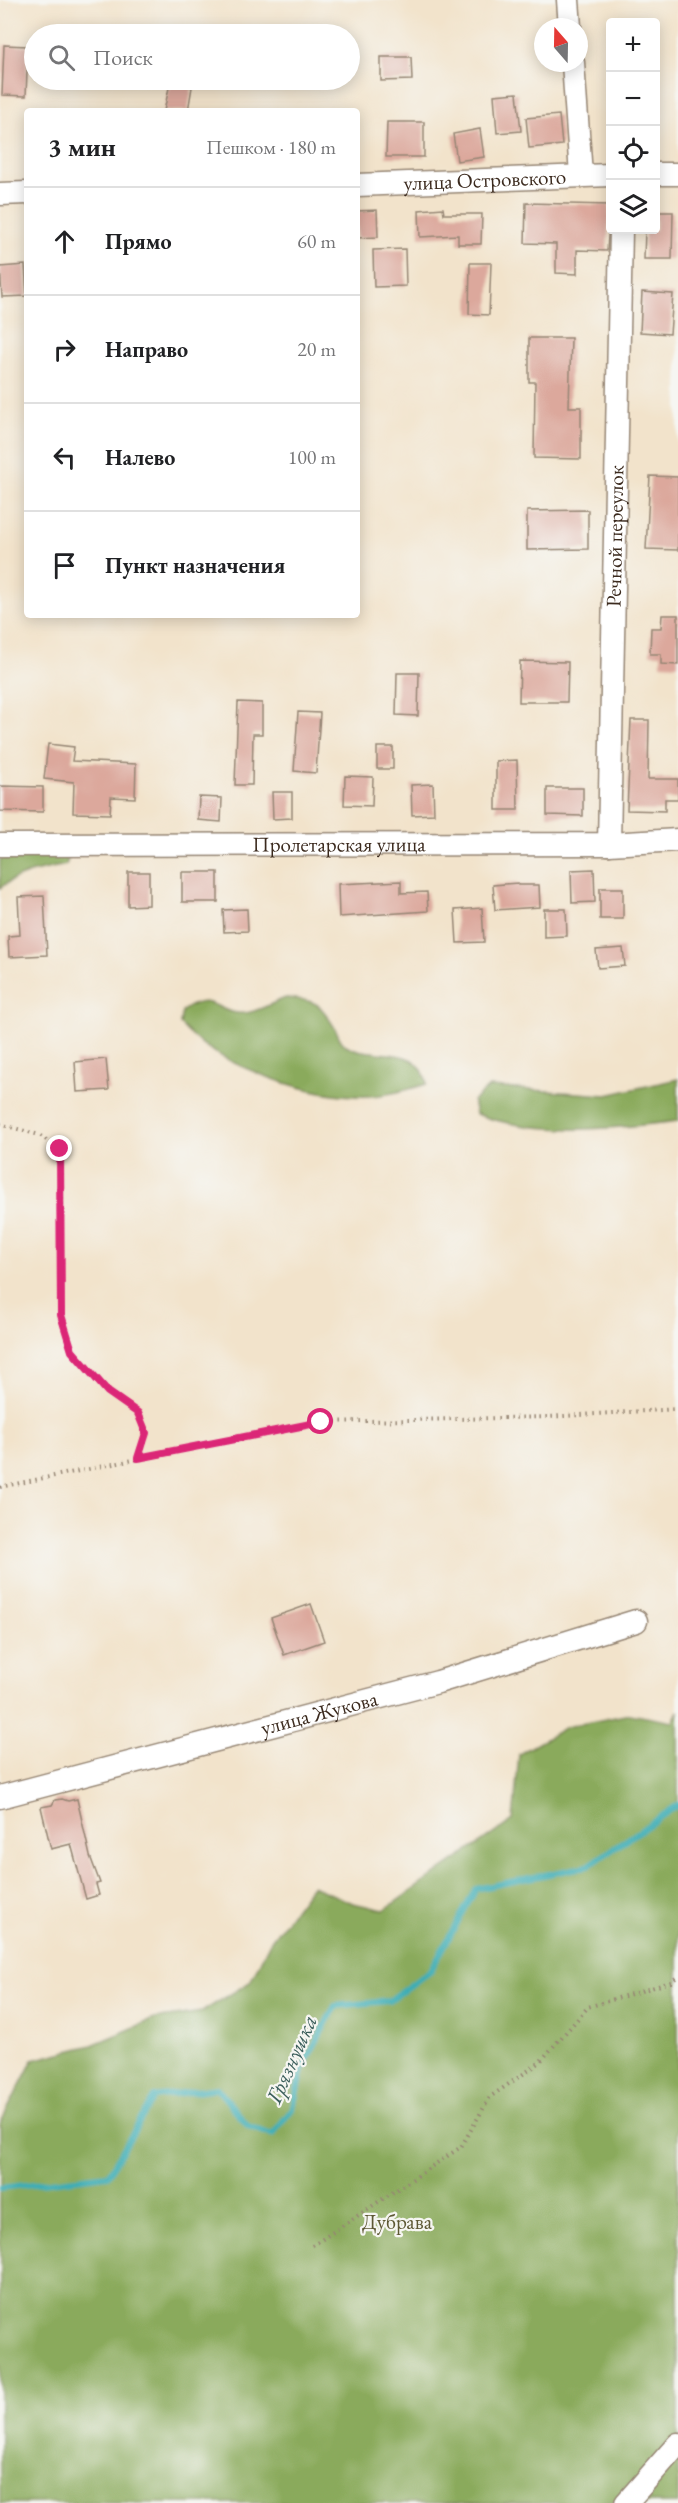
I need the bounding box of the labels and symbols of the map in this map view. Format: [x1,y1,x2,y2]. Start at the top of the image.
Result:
north arrow [534,18,588,72]
street label: улица Островского [403,163,567,196]
street label: Речной переулок [600,465,629,607]
street label: Пролетарская улица [252,830,426,858]
route end [46,1135,72,1161]
route start [307,1408,333,1434]
street label: улица Жукова [258,1684,381,1741]
water label: Грязнушка [259,2010,324,2109]
park label: Дубрава [362,2208,433,2235]

